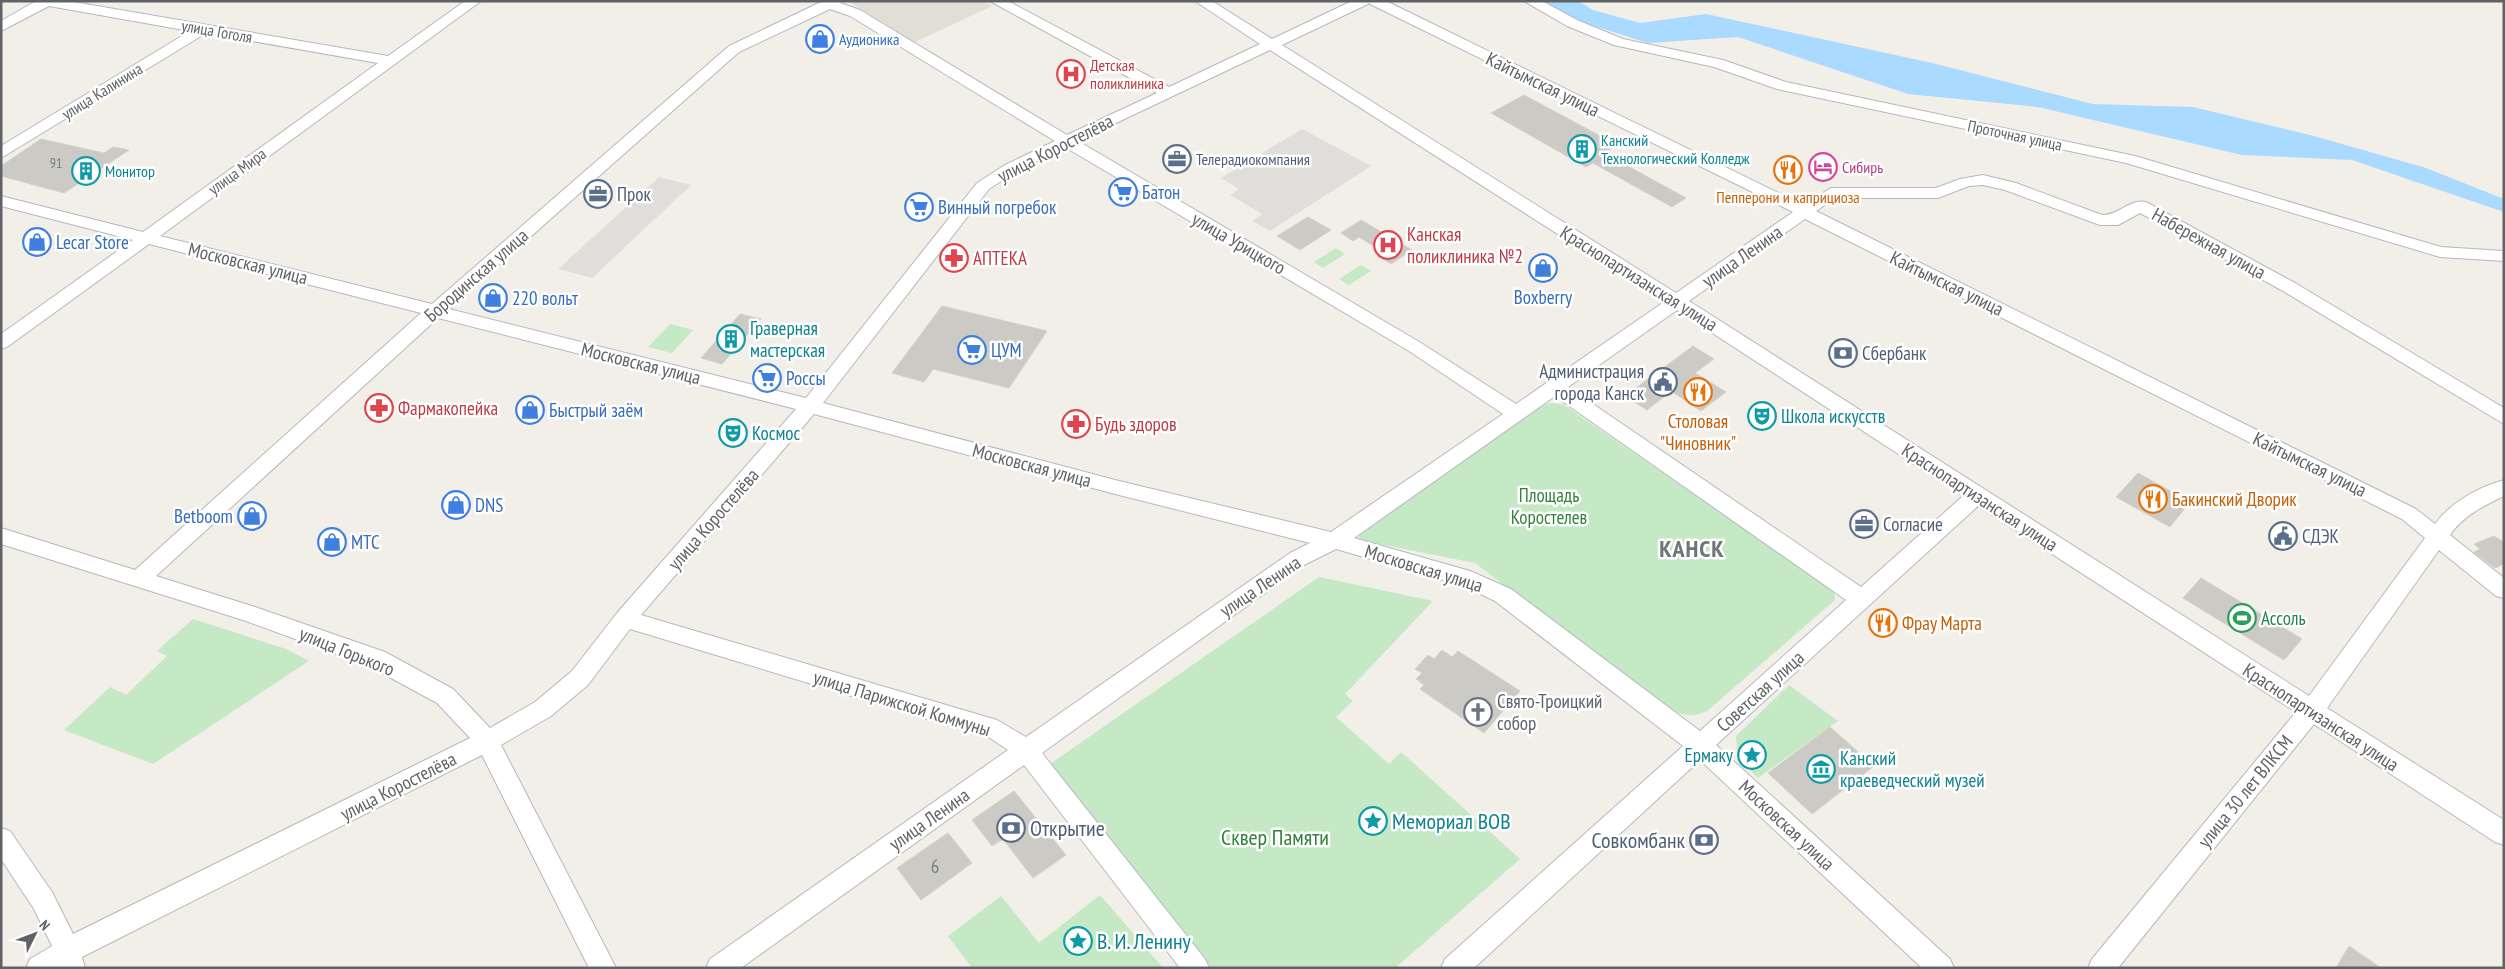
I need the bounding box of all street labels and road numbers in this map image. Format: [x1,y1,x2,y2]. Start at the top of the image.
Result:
street label: улица Гоголя [180,15,254,47]
street label: Кайтымская улица [1482,46,1604,122]
street label: улица Калинина [58,58,146,124]
street label: улица Коростелёва [993,108,1117,188]
street label: Проточная улица [1966,115,2064,155]
street label: улица Мира [204,143,270,199]
street label: Набережная улица [2148,202,2270,284]
street label: улица Урицкого [1188,207,1290,279]
street label: Краснопартизанская улица [1556,220,1722,336]
street label: улица Ленина [1697,220,1787,292]
street label: Бородинская улица [419,223,533,327]
street label: Московская улица [186,237,310,289]
street label: Кайтымская улица [1886,245,2008,321]
street label: Московская улица [579,337,703,389]
street label: Кайтымская улица [2249,426,2371,502]
street label: Московская улица [970,438,1094,492]
street label: Краснопартизанская улица [1897,438,2063,556]
street label: улица Коростелёва [662,463,764,575]
street label: Московская улица [1362,539,1486,597]
street label: улица Ленина [1215,550,1305,622]
street label: улица Горького [296,621,398,681]
street label: Советская улица [1711,645,1809,737]
street label: Краснопартизанская улица [2238,658,2404,776]
street label: улица Парижской Коммуны [811,665,993,741]
street label: улица 30 лет ВЛКСМ [2192,730,2298,852]
street label: улица Коростелёва [336,746,460,826]
street label: Московская улица [1734,775,1840,875]
street label: улица Ленина [884,783,974,855]

